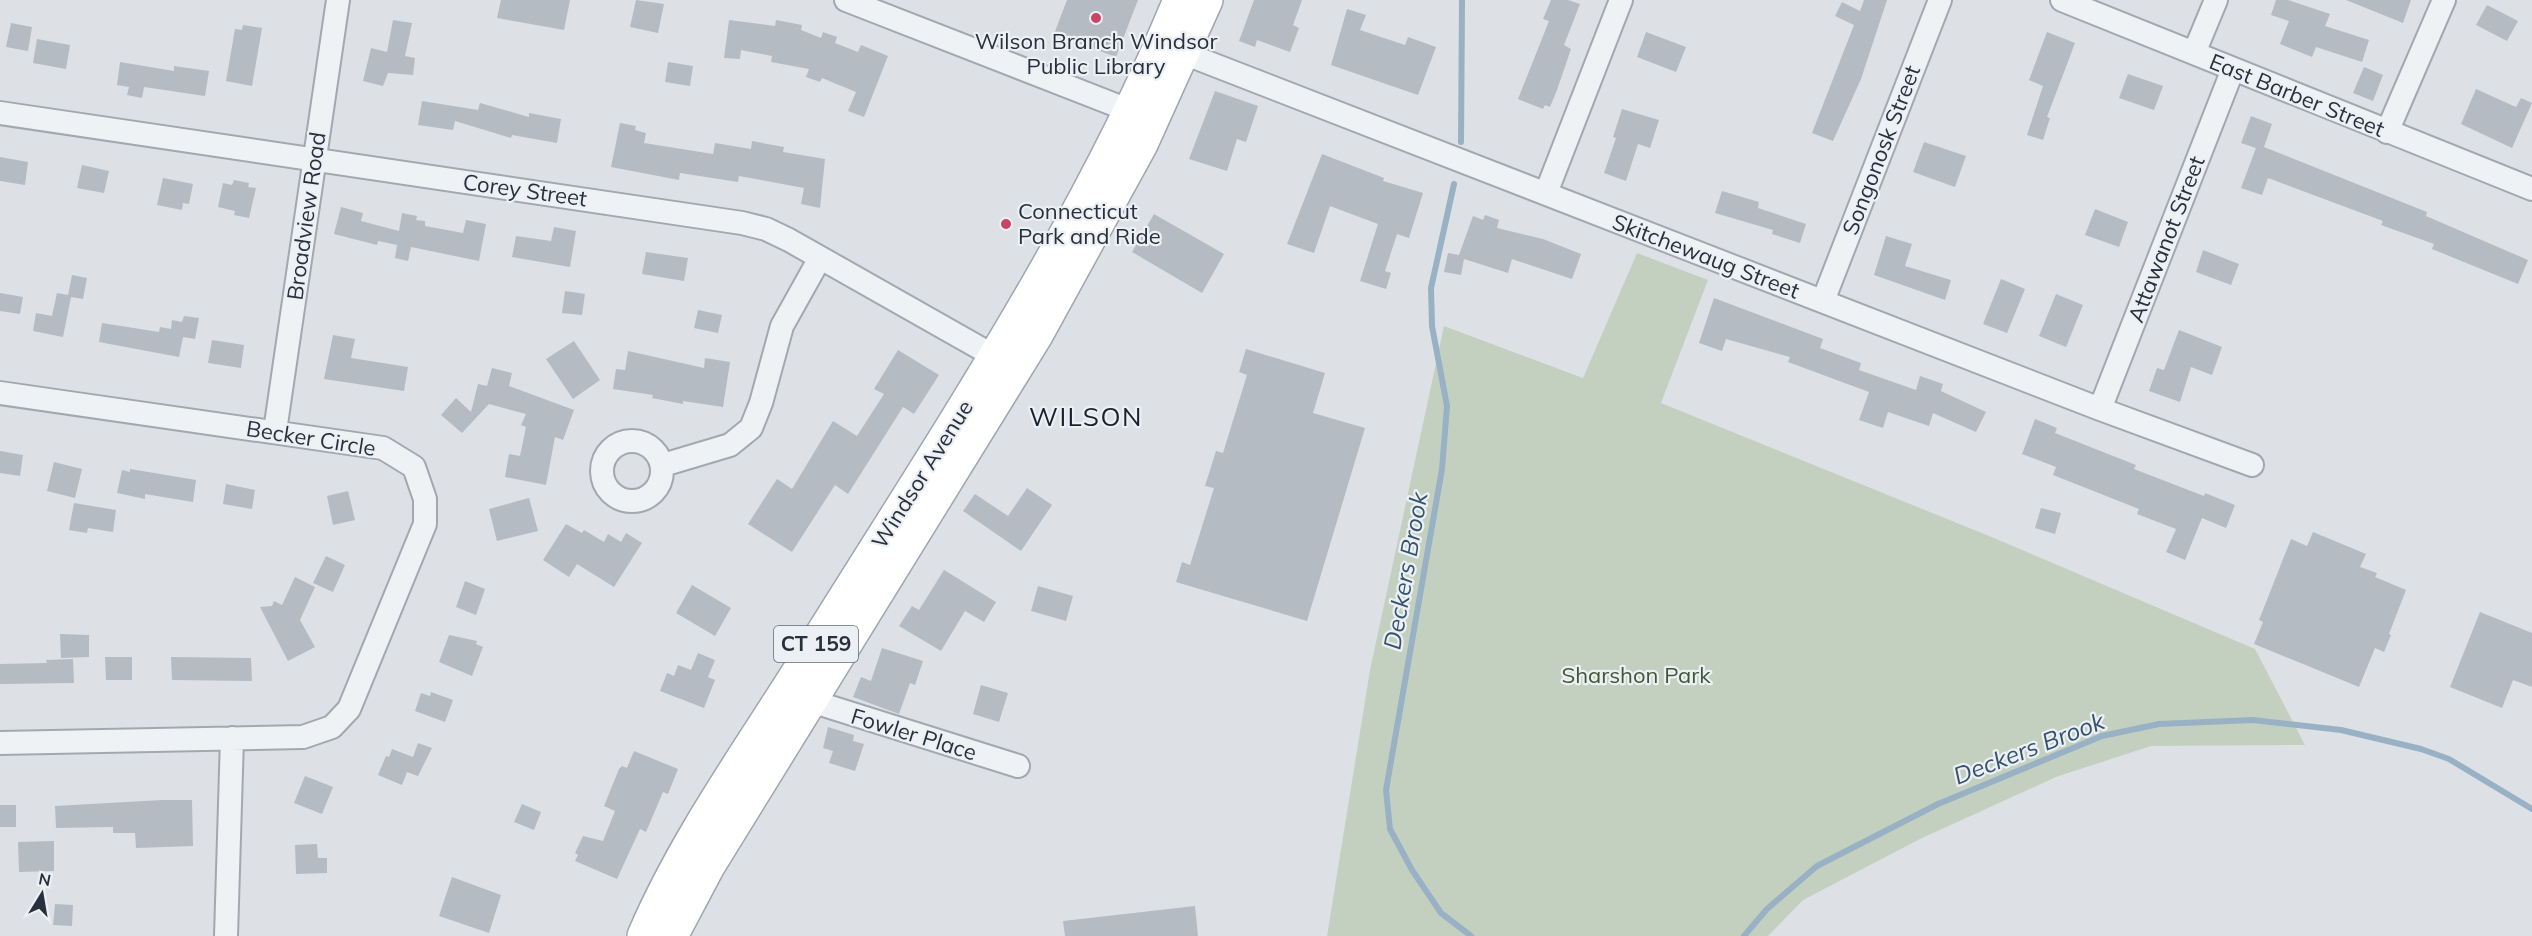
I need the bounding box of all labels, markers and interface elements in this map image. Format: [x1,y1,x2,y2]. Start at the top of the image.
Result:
marker: Wilson Branch Windsor Public Library [1089,11,1103,25]
place label: Wilson Branch Windsor Public Library [975,27,1217,80]
street label: East Barber Street [2205,47,2389,143]
street label: Songonosk Street [1836,61,1926,239]
street label: Broadview Road [280,130,332,302]
street label: Attawanot Street [2121,152,2211,326]
street label: Corey Street [461,167,589,213]
place label: Connecticut Park and Ride [1018,197,1161,250]
street label: Skitchewaug Street [1609,207,1804,305]
marker: Connecticut Park and Ride [999,217,1013,231]
street label: Windsor Avenue [865,395,979,553]
district label: WILSON [1029,400,1143,433]
street label: Becker Circle [244,414,378,462]
water label: Deckers Brook [1376,489,1434,652]
road number: CT 159 [774,626,858,662]
park label: Sharshon Park [1562,661,1711,689]
street label: Fowler Place [848,702,980,766]
water label: Deckers Brook [1949,705,2109,791]
north arrow [12,864,72,924]
text: N [37,868,53,890]

